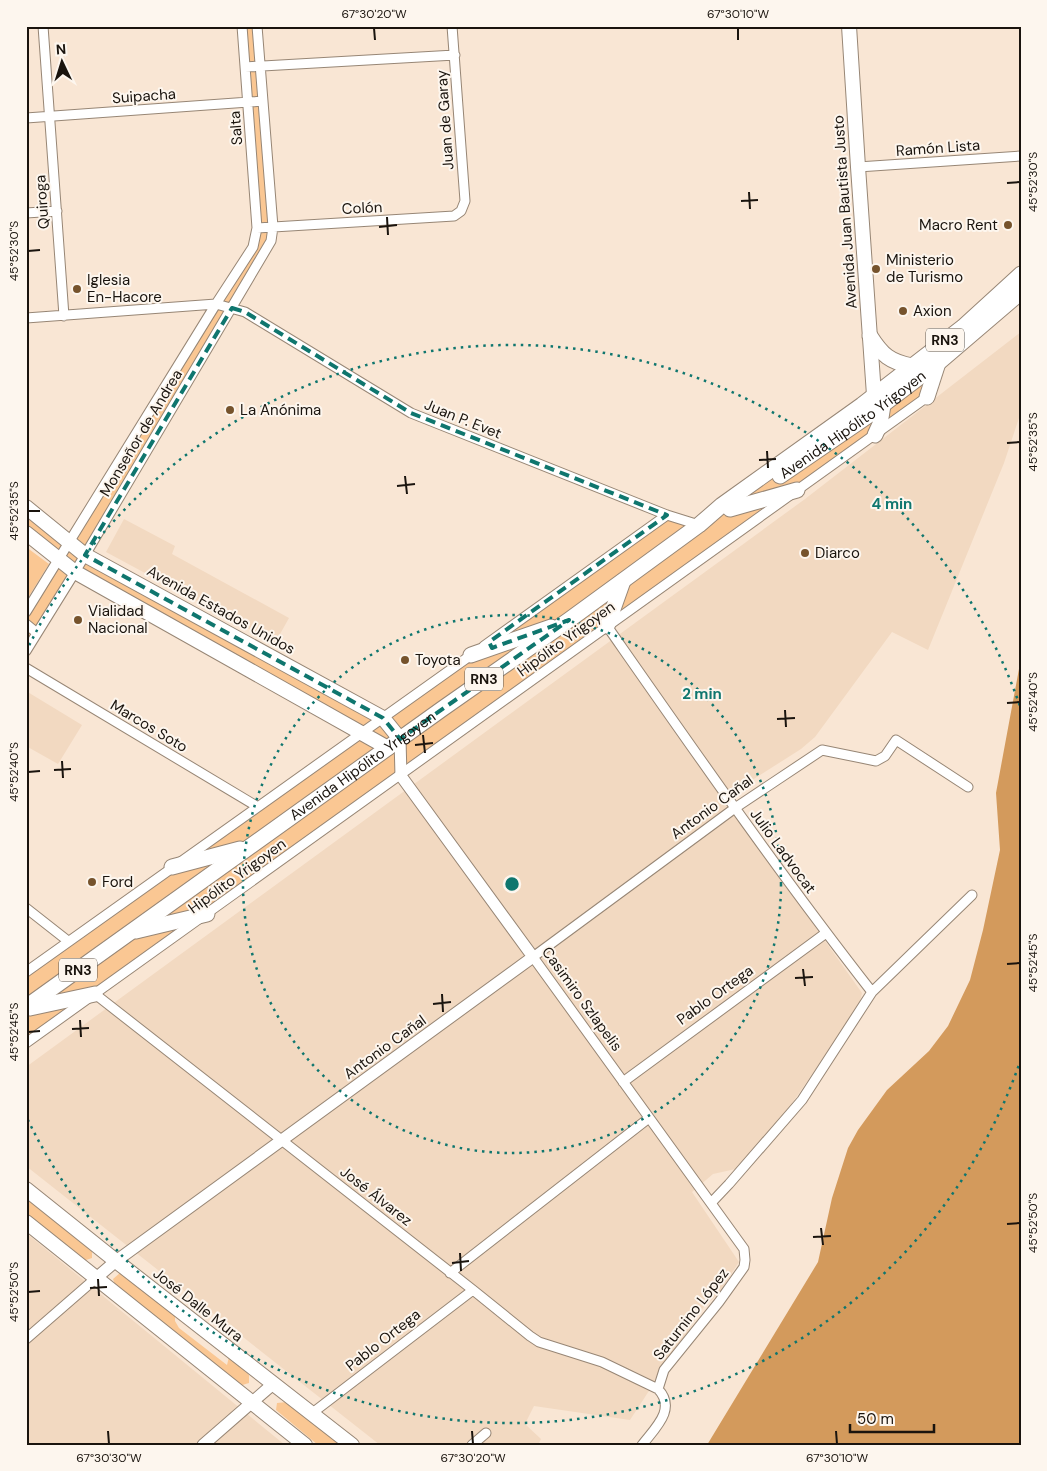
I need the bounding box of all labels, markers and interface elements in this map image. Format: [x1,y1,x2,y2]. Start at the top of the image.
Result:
text: 67°30'20"W [341,6,407,22]
text: 67°30'10"W [707,6,769,22]
north arrow [38,38,88,88]
text: N [55,40,67,58]
street label: Juan de Garay [431,69,458,171]
street label: Suipacha [111,84,177,108]
street label: Salta [225,110,247,146]
street label: Avenida Juan Bautista Justo [828,114,862,310]
street label: Ramón Lista [895,135,981,161]
text: 45°52'30"S [1025,152,1041,212]
street label: Quiroga [30,174,54,230]
street label: Colón [341,197,383,219]
place label: Macro Rent [919,215,998,235]
marker: Macro Rent [1002,219,1014,231]
text: 45°52'30"S [6,221,22,281]
place label: Ministerio de Turismo [886,250,963,287]
marker: Ministerio de Turismo [870,263,882,275]
place label: Iglesia En-Hacore [87,270,162,307]
marker: Iglesia En-Hacore [71,283,83,295]
place label: Axion [913,301,952,321]
marker: Axion [897,305,909,317]
road number: RN3 [926,328,964,352]
street label: Monseñor de Andrea [95,366,187,500]
street label: Avenida Hipólito Yrigoyen [775,366,930,483]
street label: Juan P. Evet [421,394,505,444]
place label: La Anónima [240,400,321,420]
marker: La Anónima [224,404,236,416]
text: 45°52'35"S [1025,412,1041,472]
text: 45°52'35"S [6,481,22,541]
text: 4 min [872,494,912,514]
place label: Diarco [815,543,860,563]
marker: Diarco [799,547,811,559]
street label: Avenida Estados Unidos [143,561,299,659]
street label: Hipólito Yrigoyen [513,597,619,681]
place label: Vialidad Nacional [88,601,148,638]
marker: Vialidad Nacional [72,614,84,626]
place label: Toyota [415,650,461,670]
marker: Toyota [399,654,411,666]
road number: RN3 [465,668,503,691]
text: 45°52'40"S [1025,672,1041,732]
text: 2 min [682,684,722,704]
street label: Marcos Soto [107,695,191,757]
street label: Avenida Hipólito Yrigoyen [286,707,440,825]
text: 45°52'40"S [6,742,22,802]
street label: Antonio Cañal [667,770,757,844]
street label: Julio Ladvocat [745,805,821,898]
street label: Hipólito Yrigoyen [184,834,290,918]
place label: Ford [102,872,133,892]
centre of rings [503,875,521,893]
marker: Ford [86,876,98,888]
text: 45°52'45"S [1025,934,1041,992]
street label: Casimiro Szlapelis [537,943,627,1055]
road number: RN3 [59,958,97,982]
street label: Pablo Ortega [673,960,757,1030]
text: 45°52'45"S [6,1003,22,1061]
street label: Antonio Cañal [340,1010,430,1084]
street label: José Álvarez [336,1162,416,1230]
text: 45°52'50"S [1025,1193,1041,1253]
text: 45°52'50"S [6,1262,22,1322]
street label: José Dalle Mura [149,1264,247,1346]
street label: Saturnino López [649,1264,733,1364]
street label: Pablo Ortega [341,1304,425,1376]
scale bar [850,1401,933,1433]
text: 50 m [857,1409,894,1429]
text: 67°30'30"W [76,1450,142,1466]
text: 67°30'20"W [440,1450,506,1466]
text: 67°30'10"W [806,1450,868,1466]

